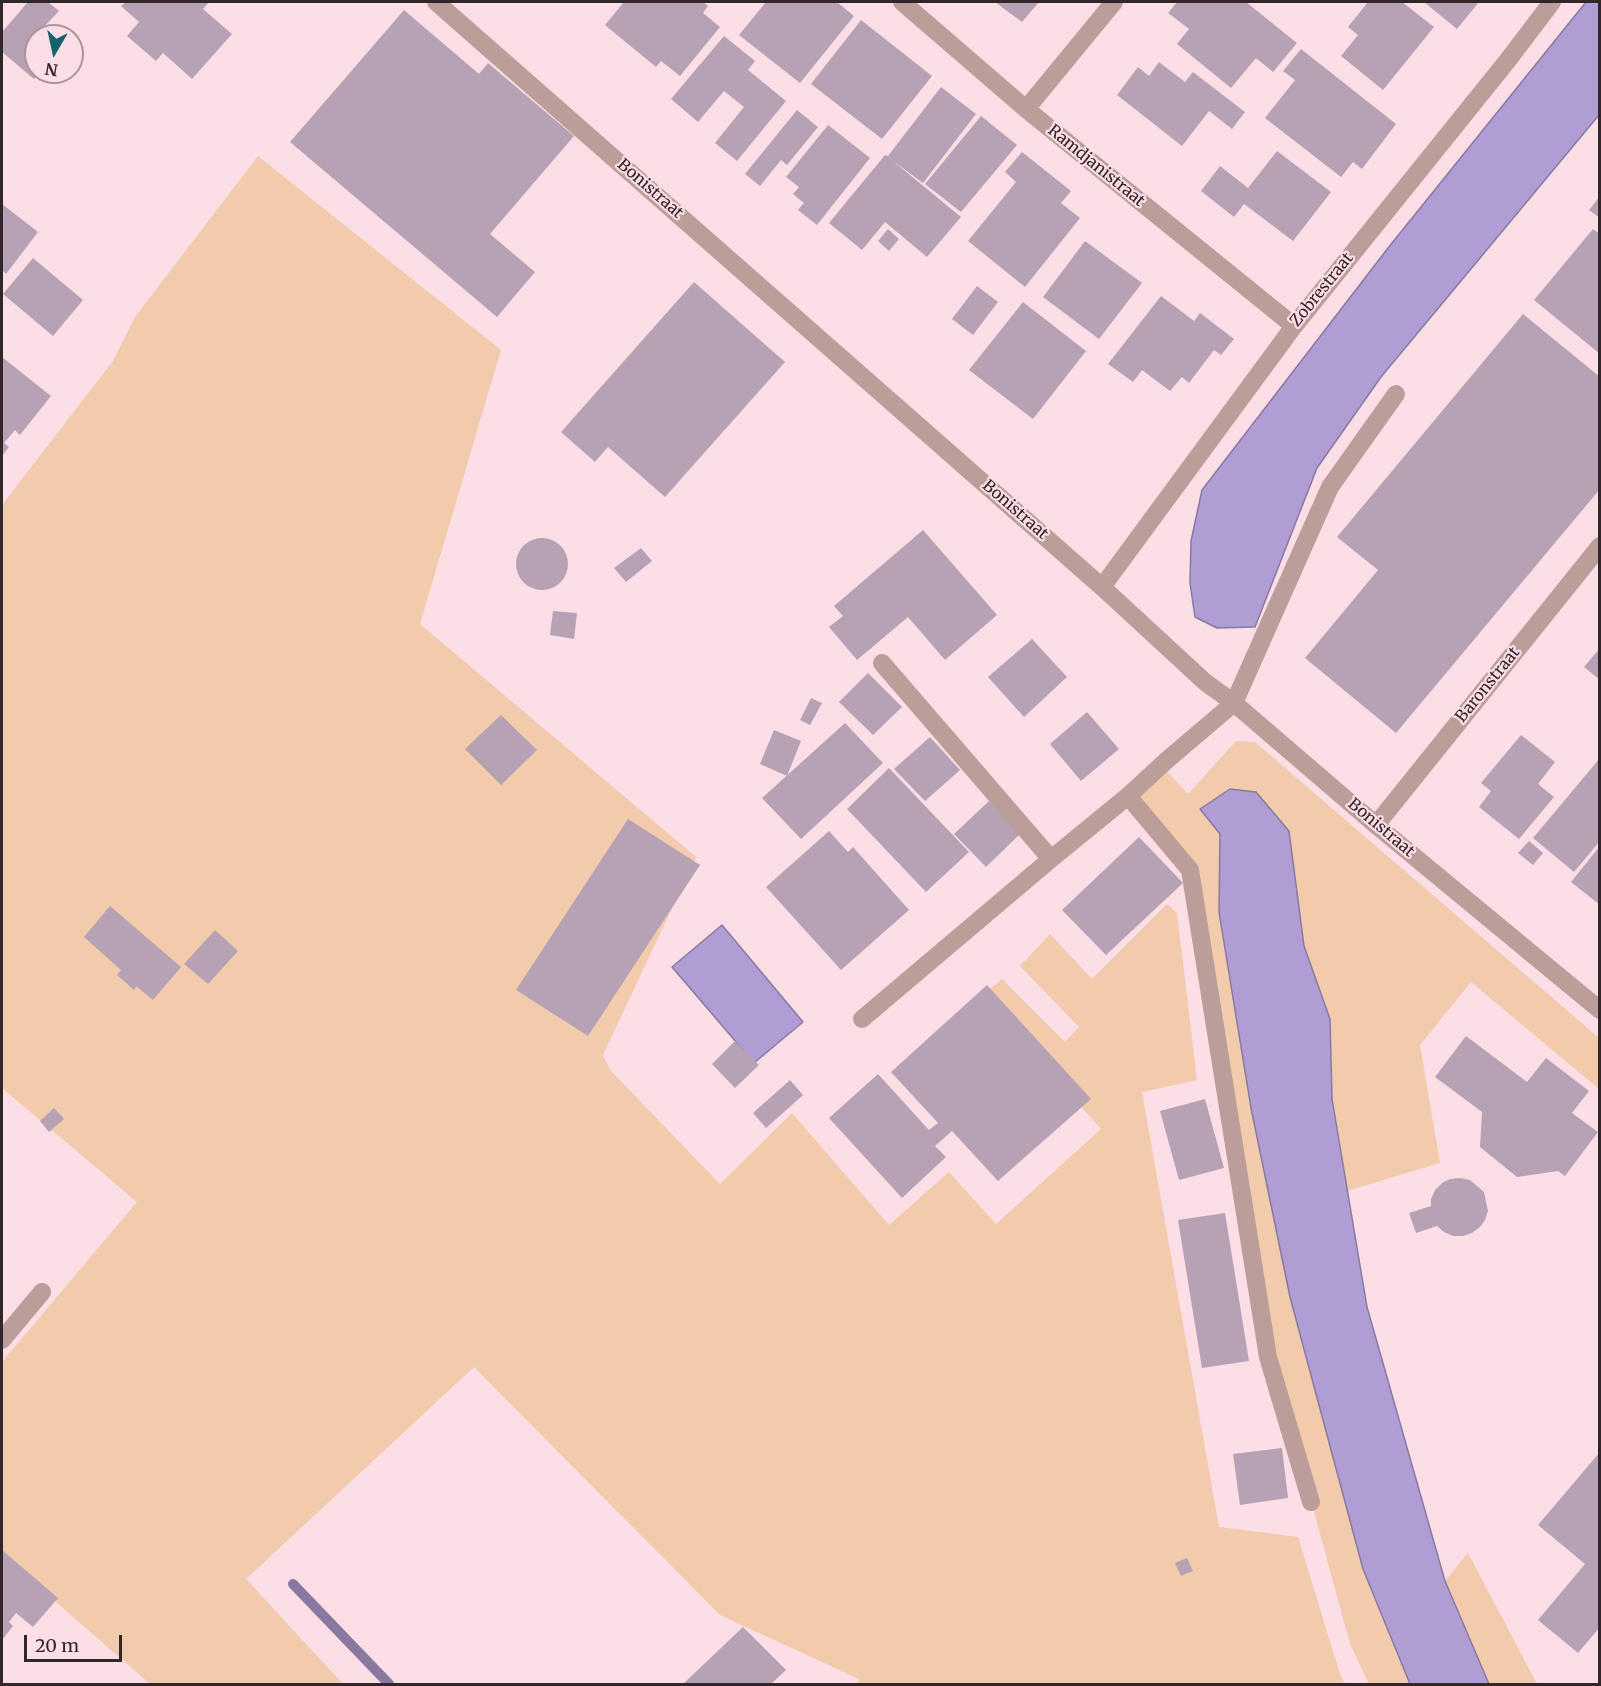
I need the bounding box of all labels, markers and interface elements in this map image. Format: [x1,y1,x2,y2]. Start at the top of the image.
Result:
north arrow [24,24,84,84]
text: N [44,59,59,81]
street label: Ramdjanistraat [1044,121,1148,211]
street label: Bonistraat [613,155,687,223]
street label: Zobrestraat [1286,249,1358,331]
street label: Bonistraat [978,476,1052,544]
street label: Baronstraat [1452,644,1524,726]
street label: Bonistraat [1344,795,1418,861]
scale bar [27,1623,124,1661]
text: 20 m [35,1634,79,1657]

